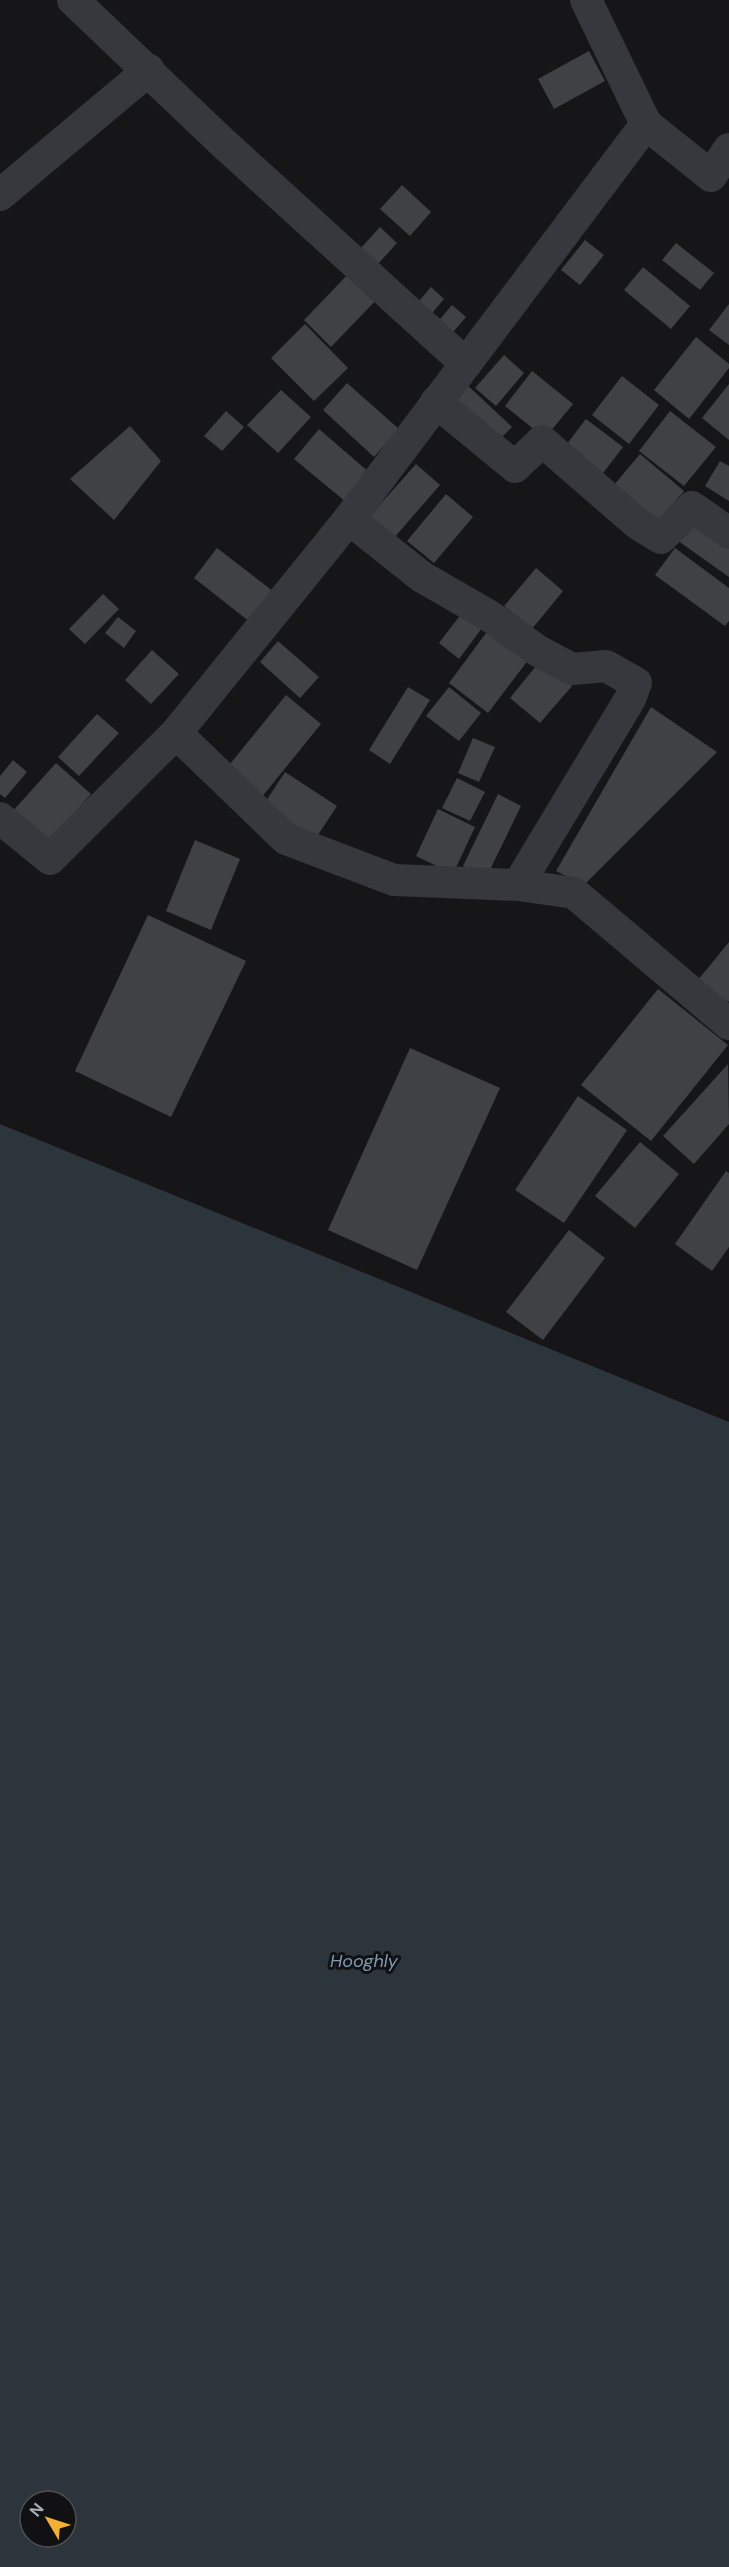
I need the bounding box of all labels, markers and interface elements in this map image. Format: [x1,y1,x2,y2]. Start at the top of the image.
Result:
water label: Hooghly [330,1949,399,1973]
north arrow [18,2489,78,2549]
text: N [25,2499,49,2521]

